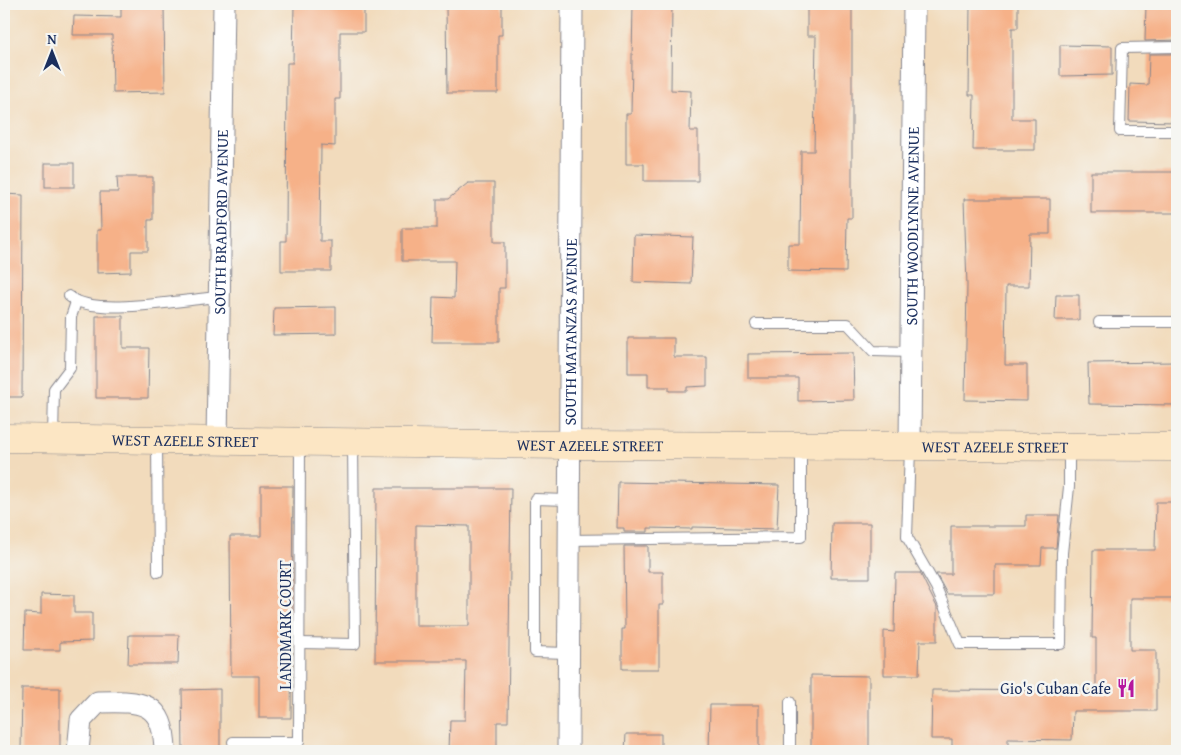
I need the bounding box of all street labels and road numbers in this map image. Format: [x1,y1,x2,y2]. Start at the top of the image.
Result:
street label: SOUTH WOODLYNNE AVENUE [899,127,925,325]
street label: SOUTH BRADFORD AVENUE [207,129,234,315]
street label: SOUTH MATANZAS AVENUE [558,238,583,426]
street label: WEST AZEELE STREET [111,427,259,453]
street label: WEST AZEELE STREET [516,432,664,457]
street label: WEST AZEELE STREET [921,434,1069,459]
street label: LANDMARK COURT [273,560,297,690]

